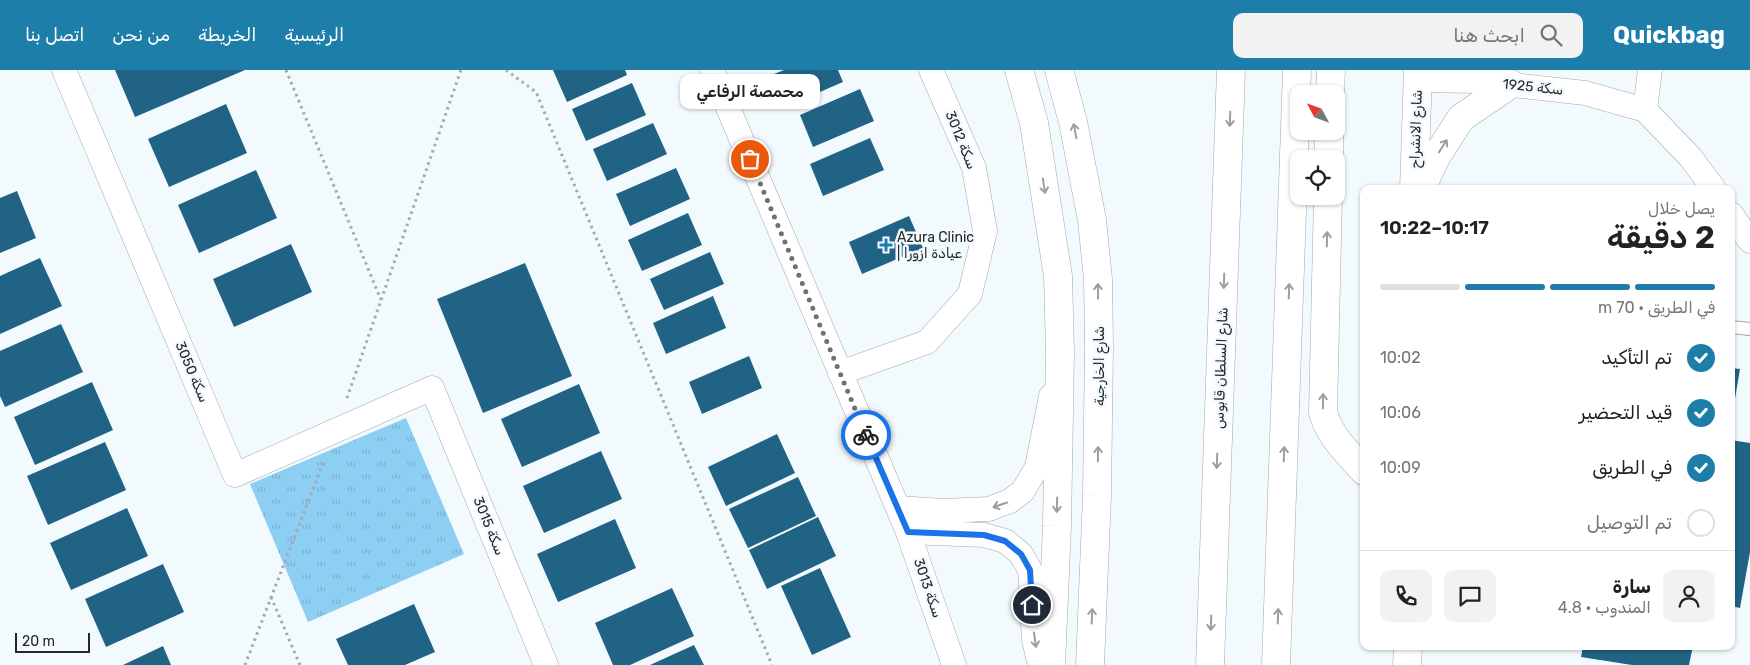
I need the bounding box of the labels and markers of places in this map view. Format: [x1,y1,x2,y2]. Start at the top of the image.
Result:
callout: محمصة الرفاعي [680,74,820,109]
pin [729,138,771,180]
place label: Azura Clinic | عيادة ازورا [897,229,974,262]
marker: Azura Clinic | عيادة ازورا [879,238,893,252]
pin [1011,584,1053,626]

